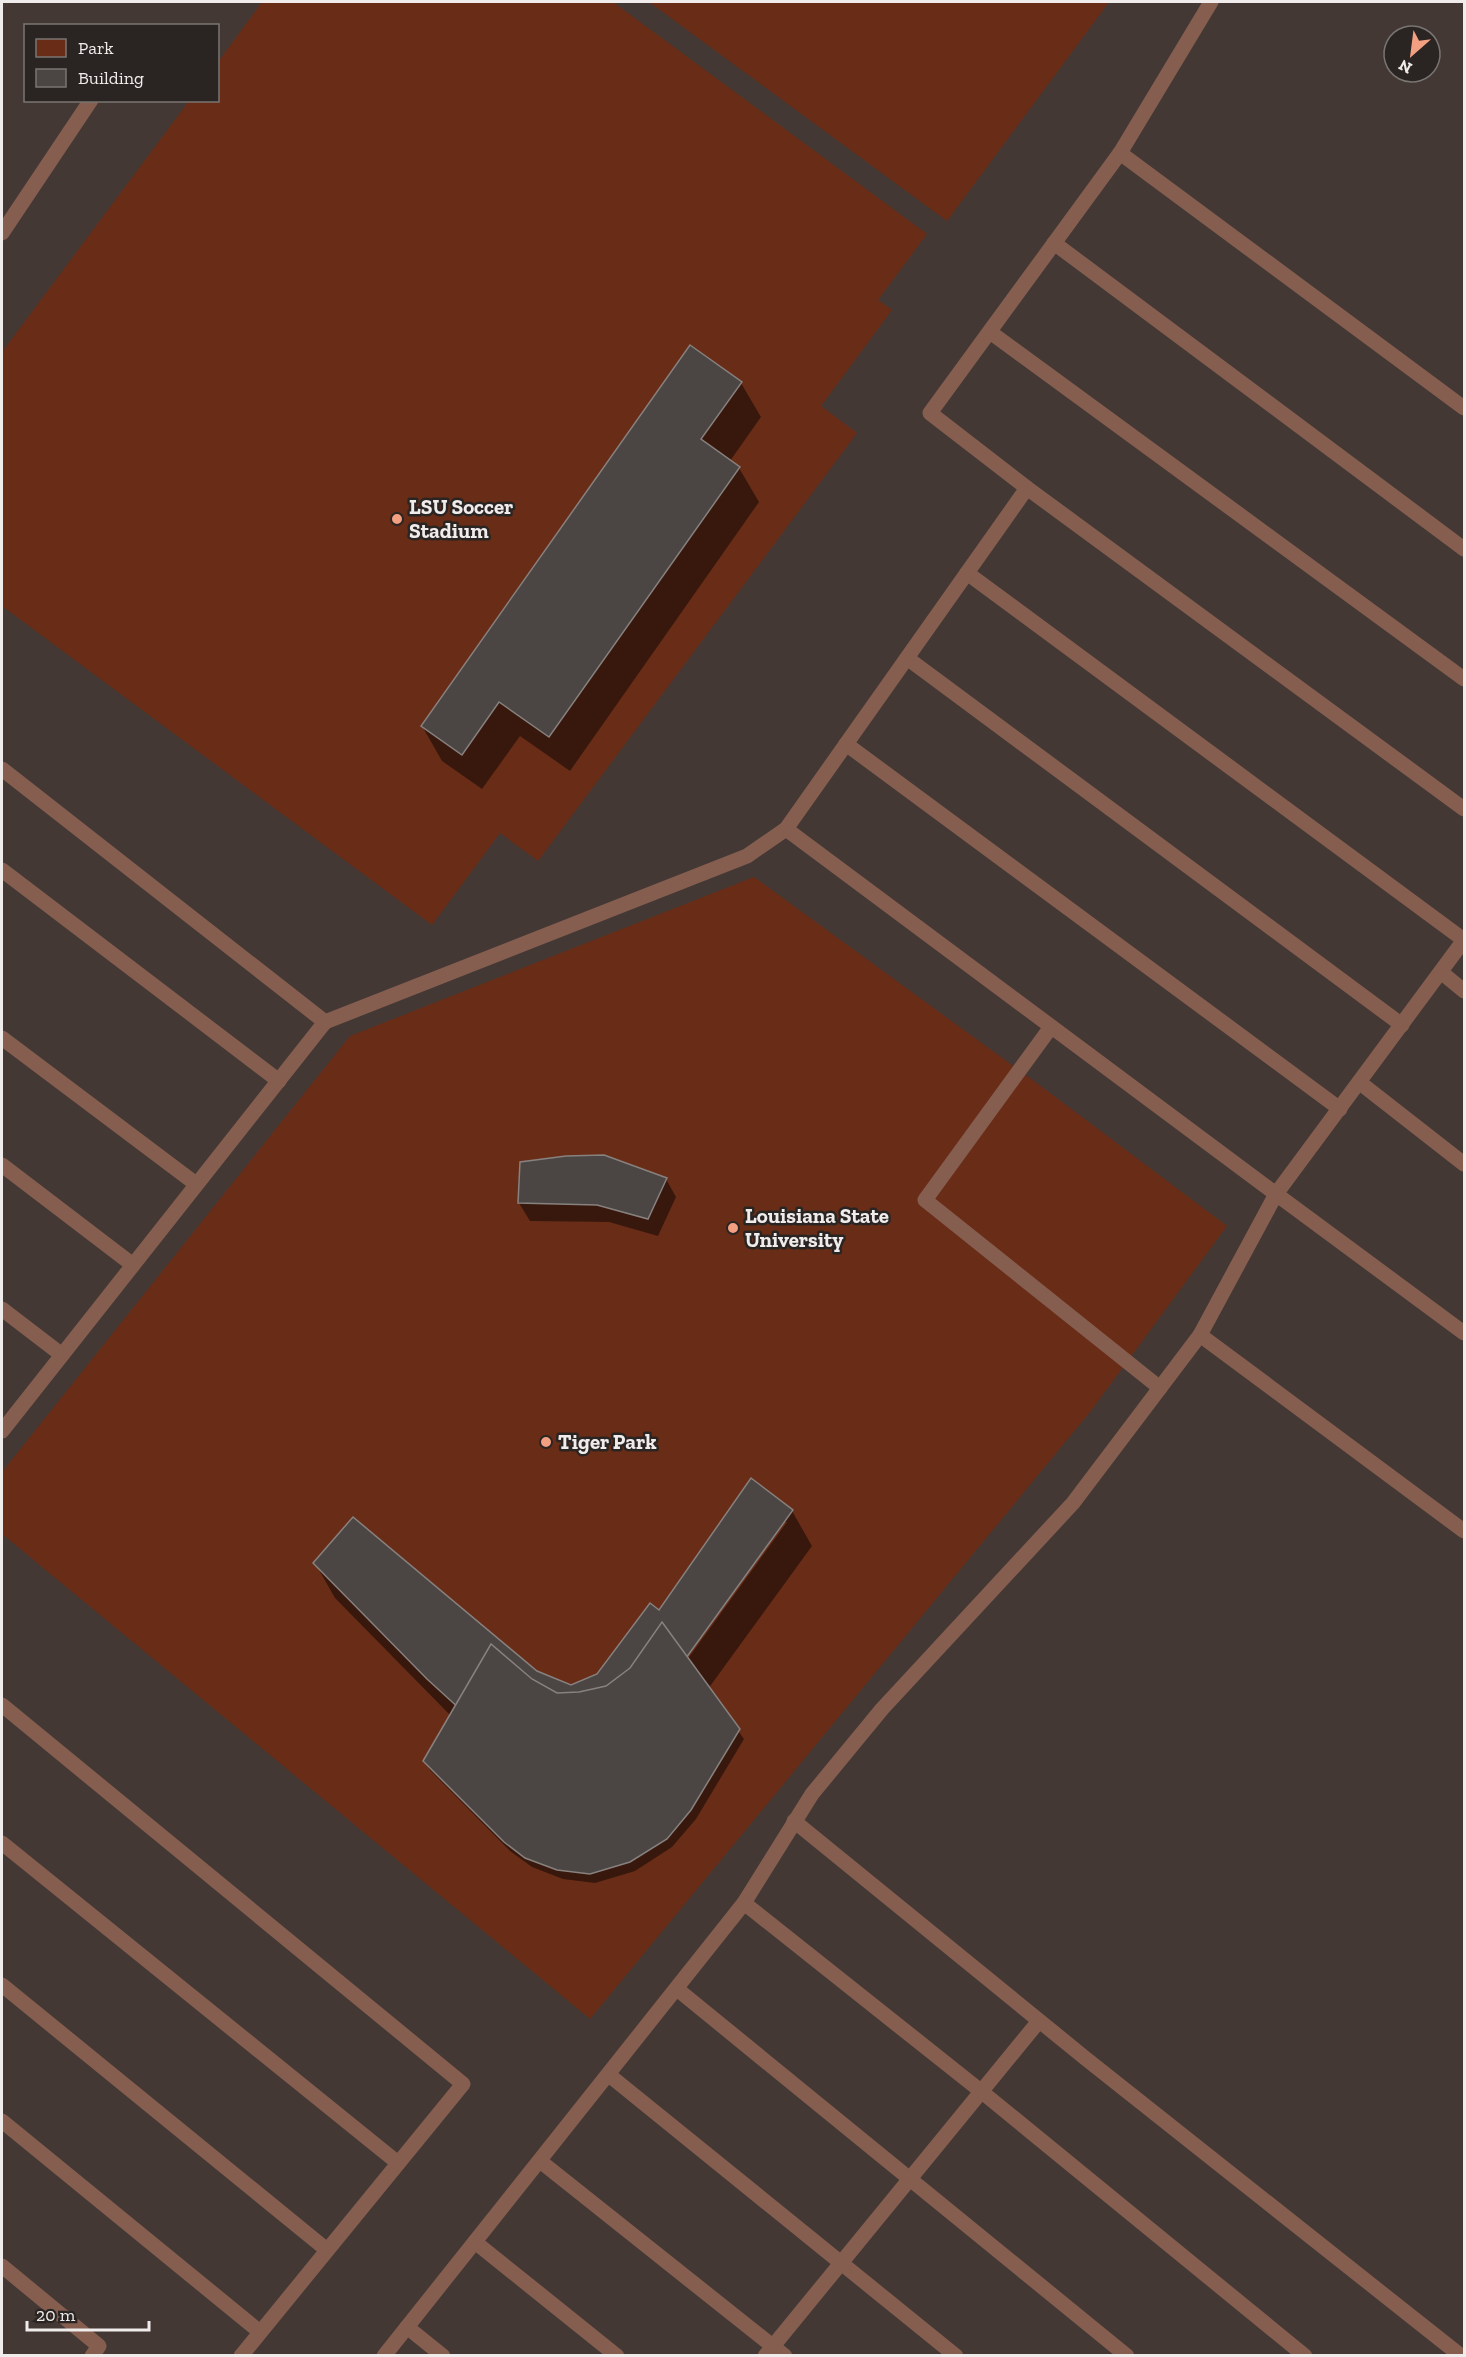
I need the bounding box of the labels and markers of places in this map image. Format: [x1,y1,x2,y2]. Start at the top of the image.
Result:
place label: LSU Soccer Stadium [409,494,513,543]
marker: LSU Soccer Stadium [390,512,404,526]
place label: Louisiana State University [745,1203,889,1252]
marker: Louisiana State University [726,1221,740,1235]
place label: Tiger Park [558,1429,657,1454]
marker: Tiger Park [539,1435,553,1449]

